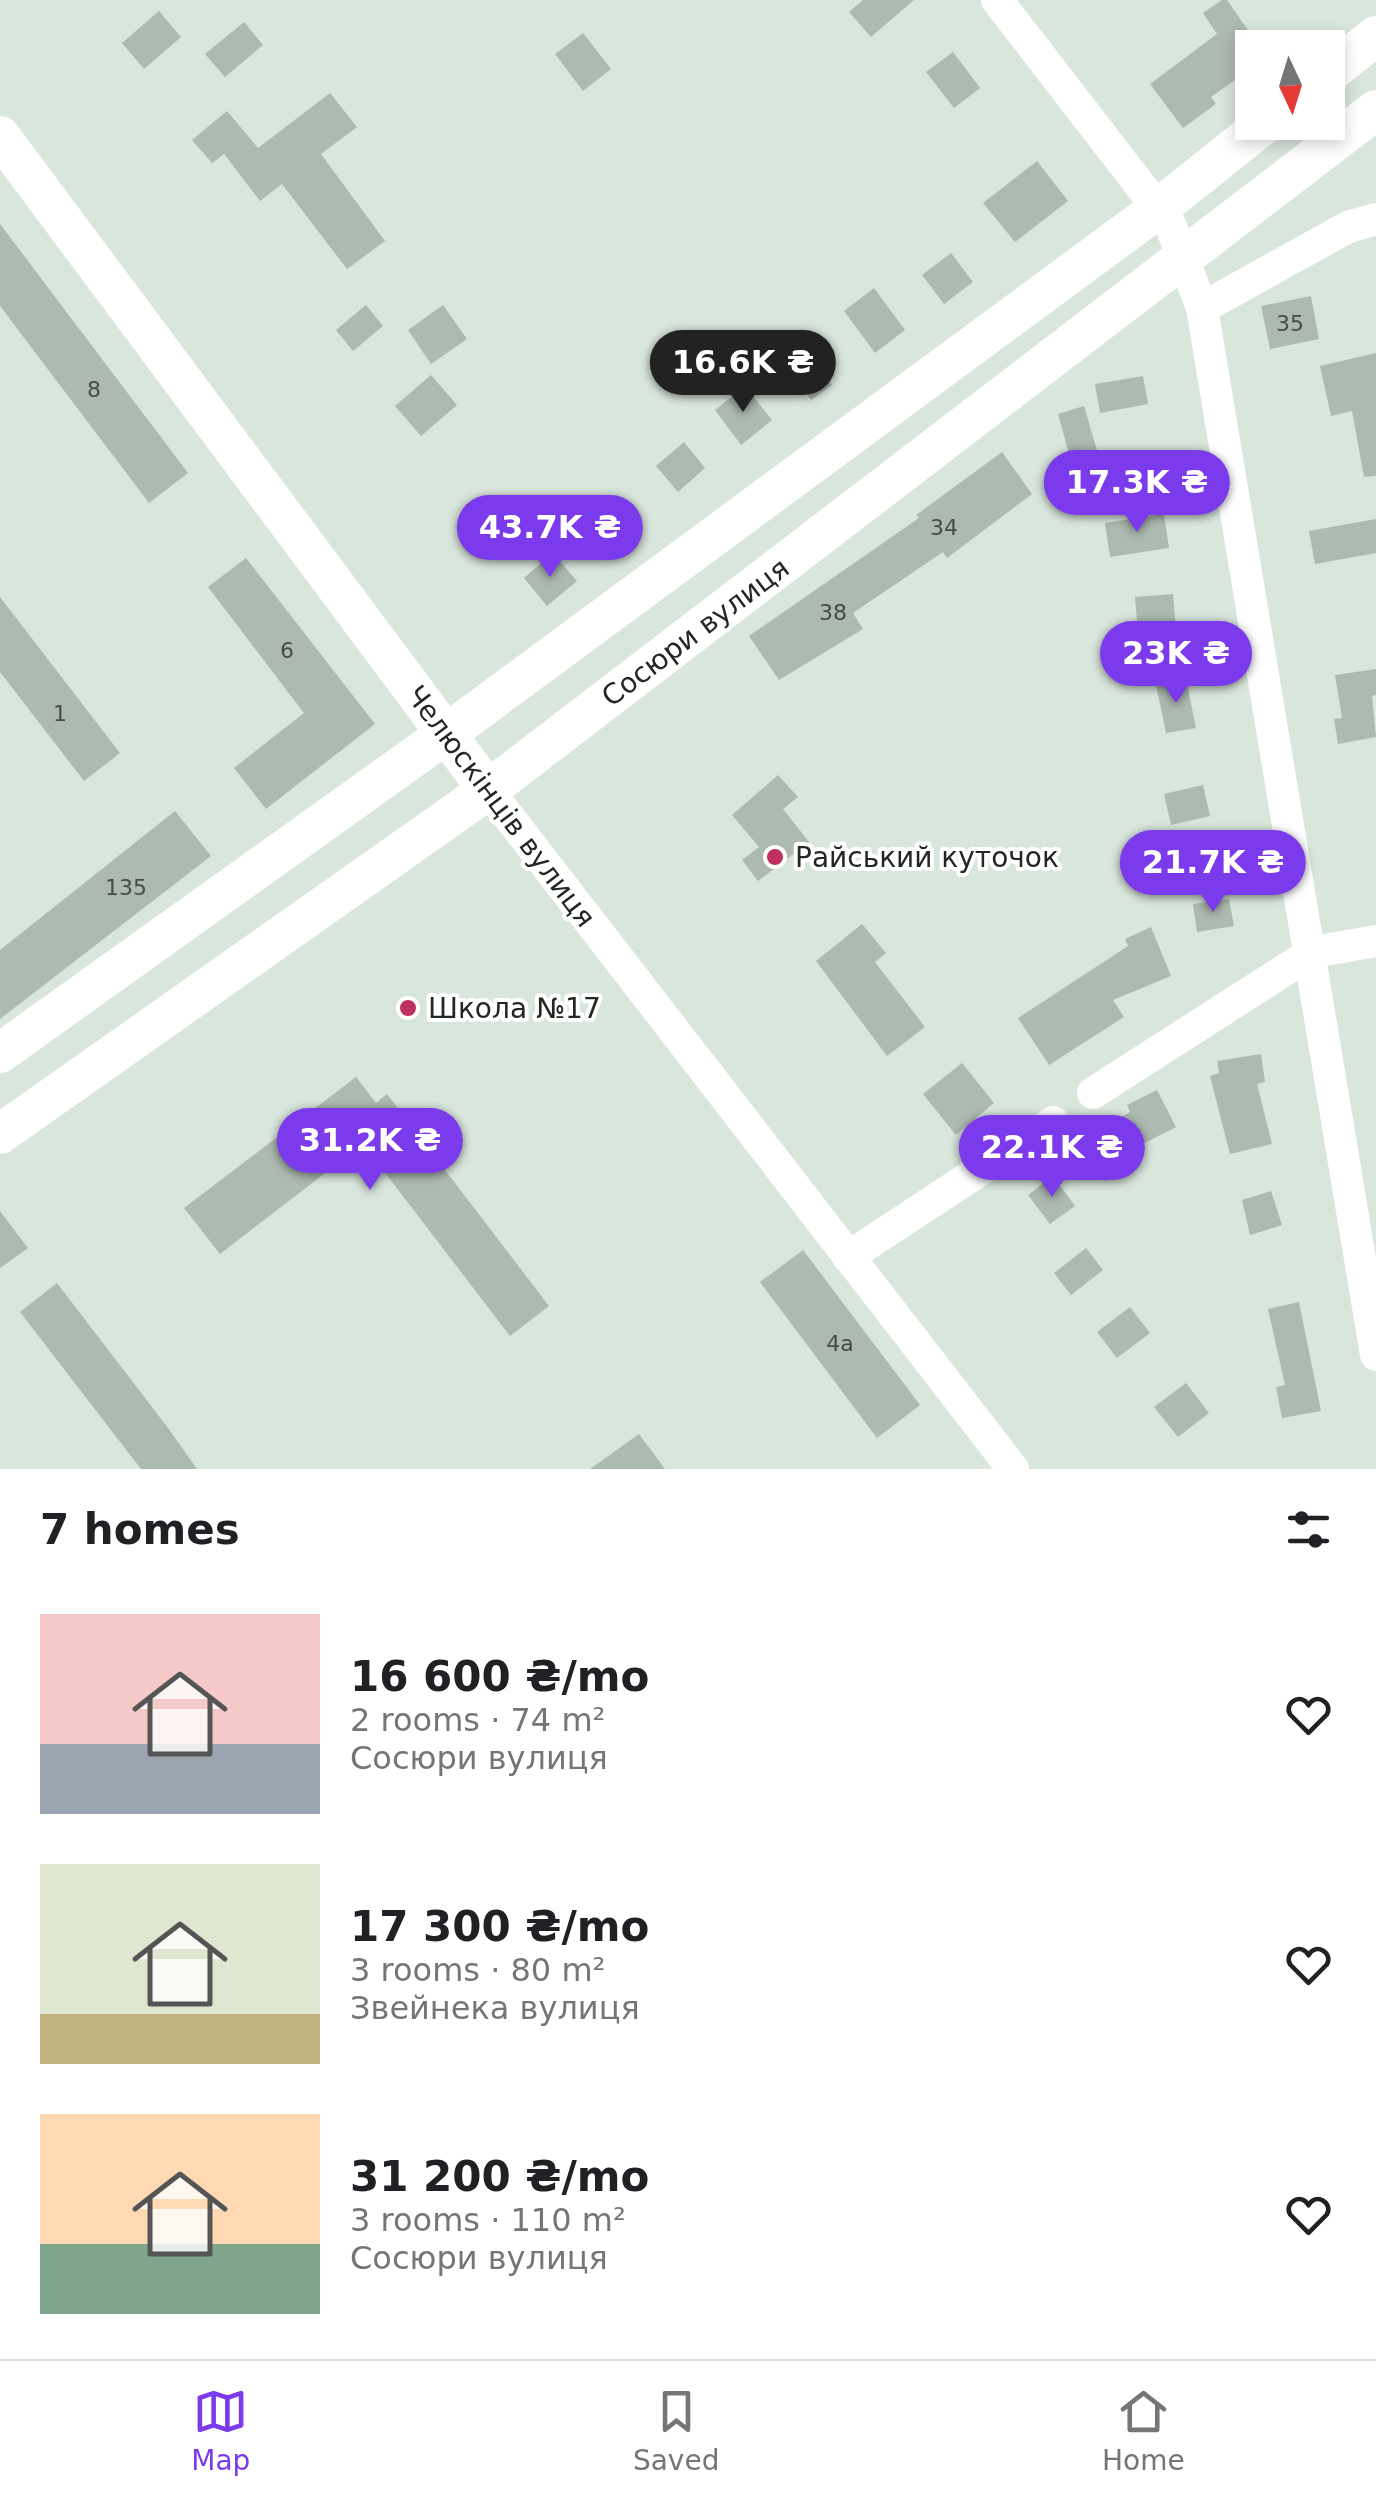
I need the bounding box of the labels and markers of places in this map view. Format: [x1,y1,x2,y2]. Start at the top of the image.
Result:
pin: 16.6K ₴ [651,330,835,415]
pin: 17.3K ₴ [1045,450,1229,535]
pin: 43.7K ₴ [458,495,642,580]
pin: 23K ₴ [1106,621,1246,706]
pin: 21.7K ₴ [1121,830,1305,915]
place label: Райський куточок [795,841,1059,874]
marker: Райський куточок [764,846,786,868]
place label: Школа №17 [428,992,601,1025]
marker: Школа №17 [397,997,419,1019]
pin: 31.2K ₴ [278,1108,462,1193]
pin: 22.1K ₴ [960,1115,1144,1200]

